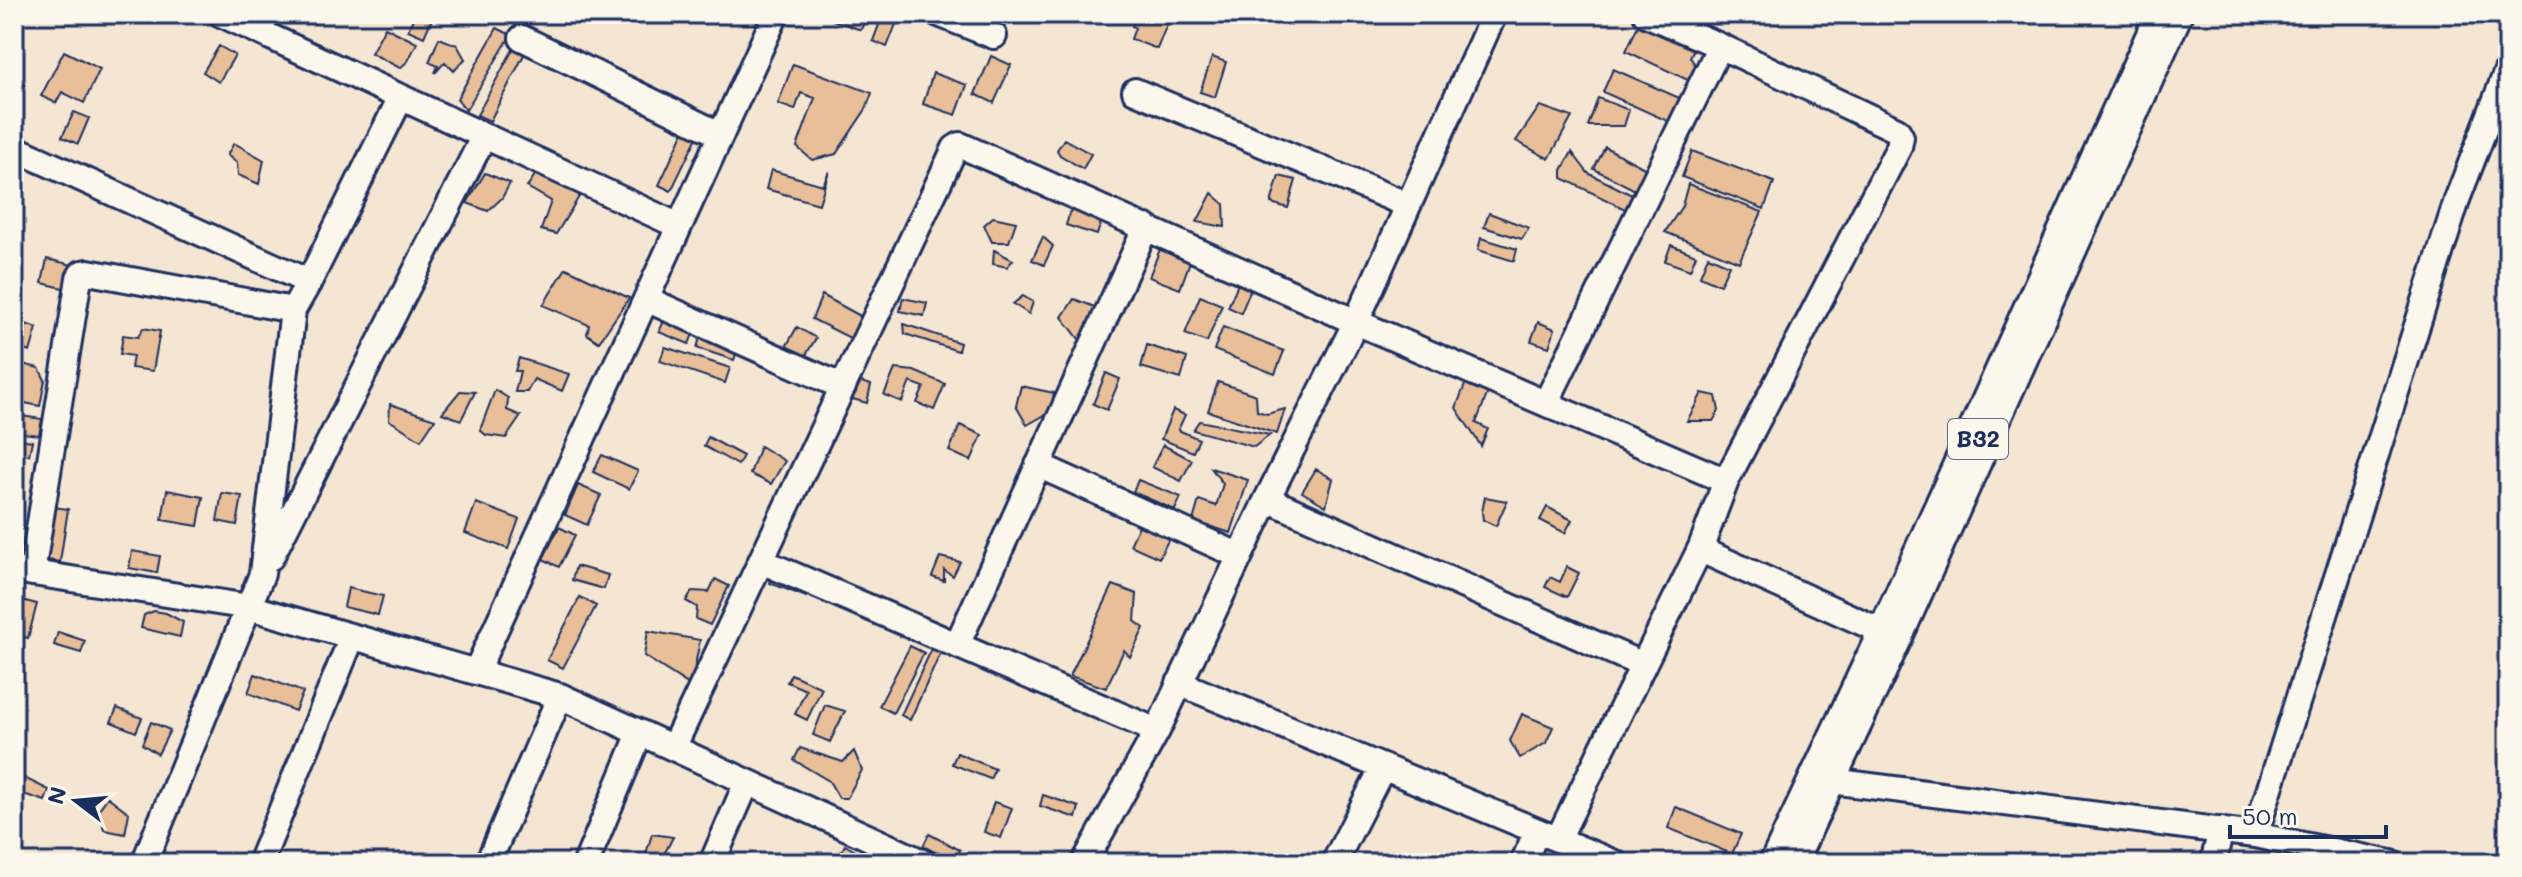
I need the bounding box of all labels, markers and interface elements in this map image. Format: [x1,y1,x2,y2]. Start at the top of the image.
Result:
road number: B32 [1948,419,2008,459]
north arrow [36,761,116,841]
text: N [40,783,73,807]
scale bar [2230,789,2386,839]
text: 50 m [2242,800,2298,831]

